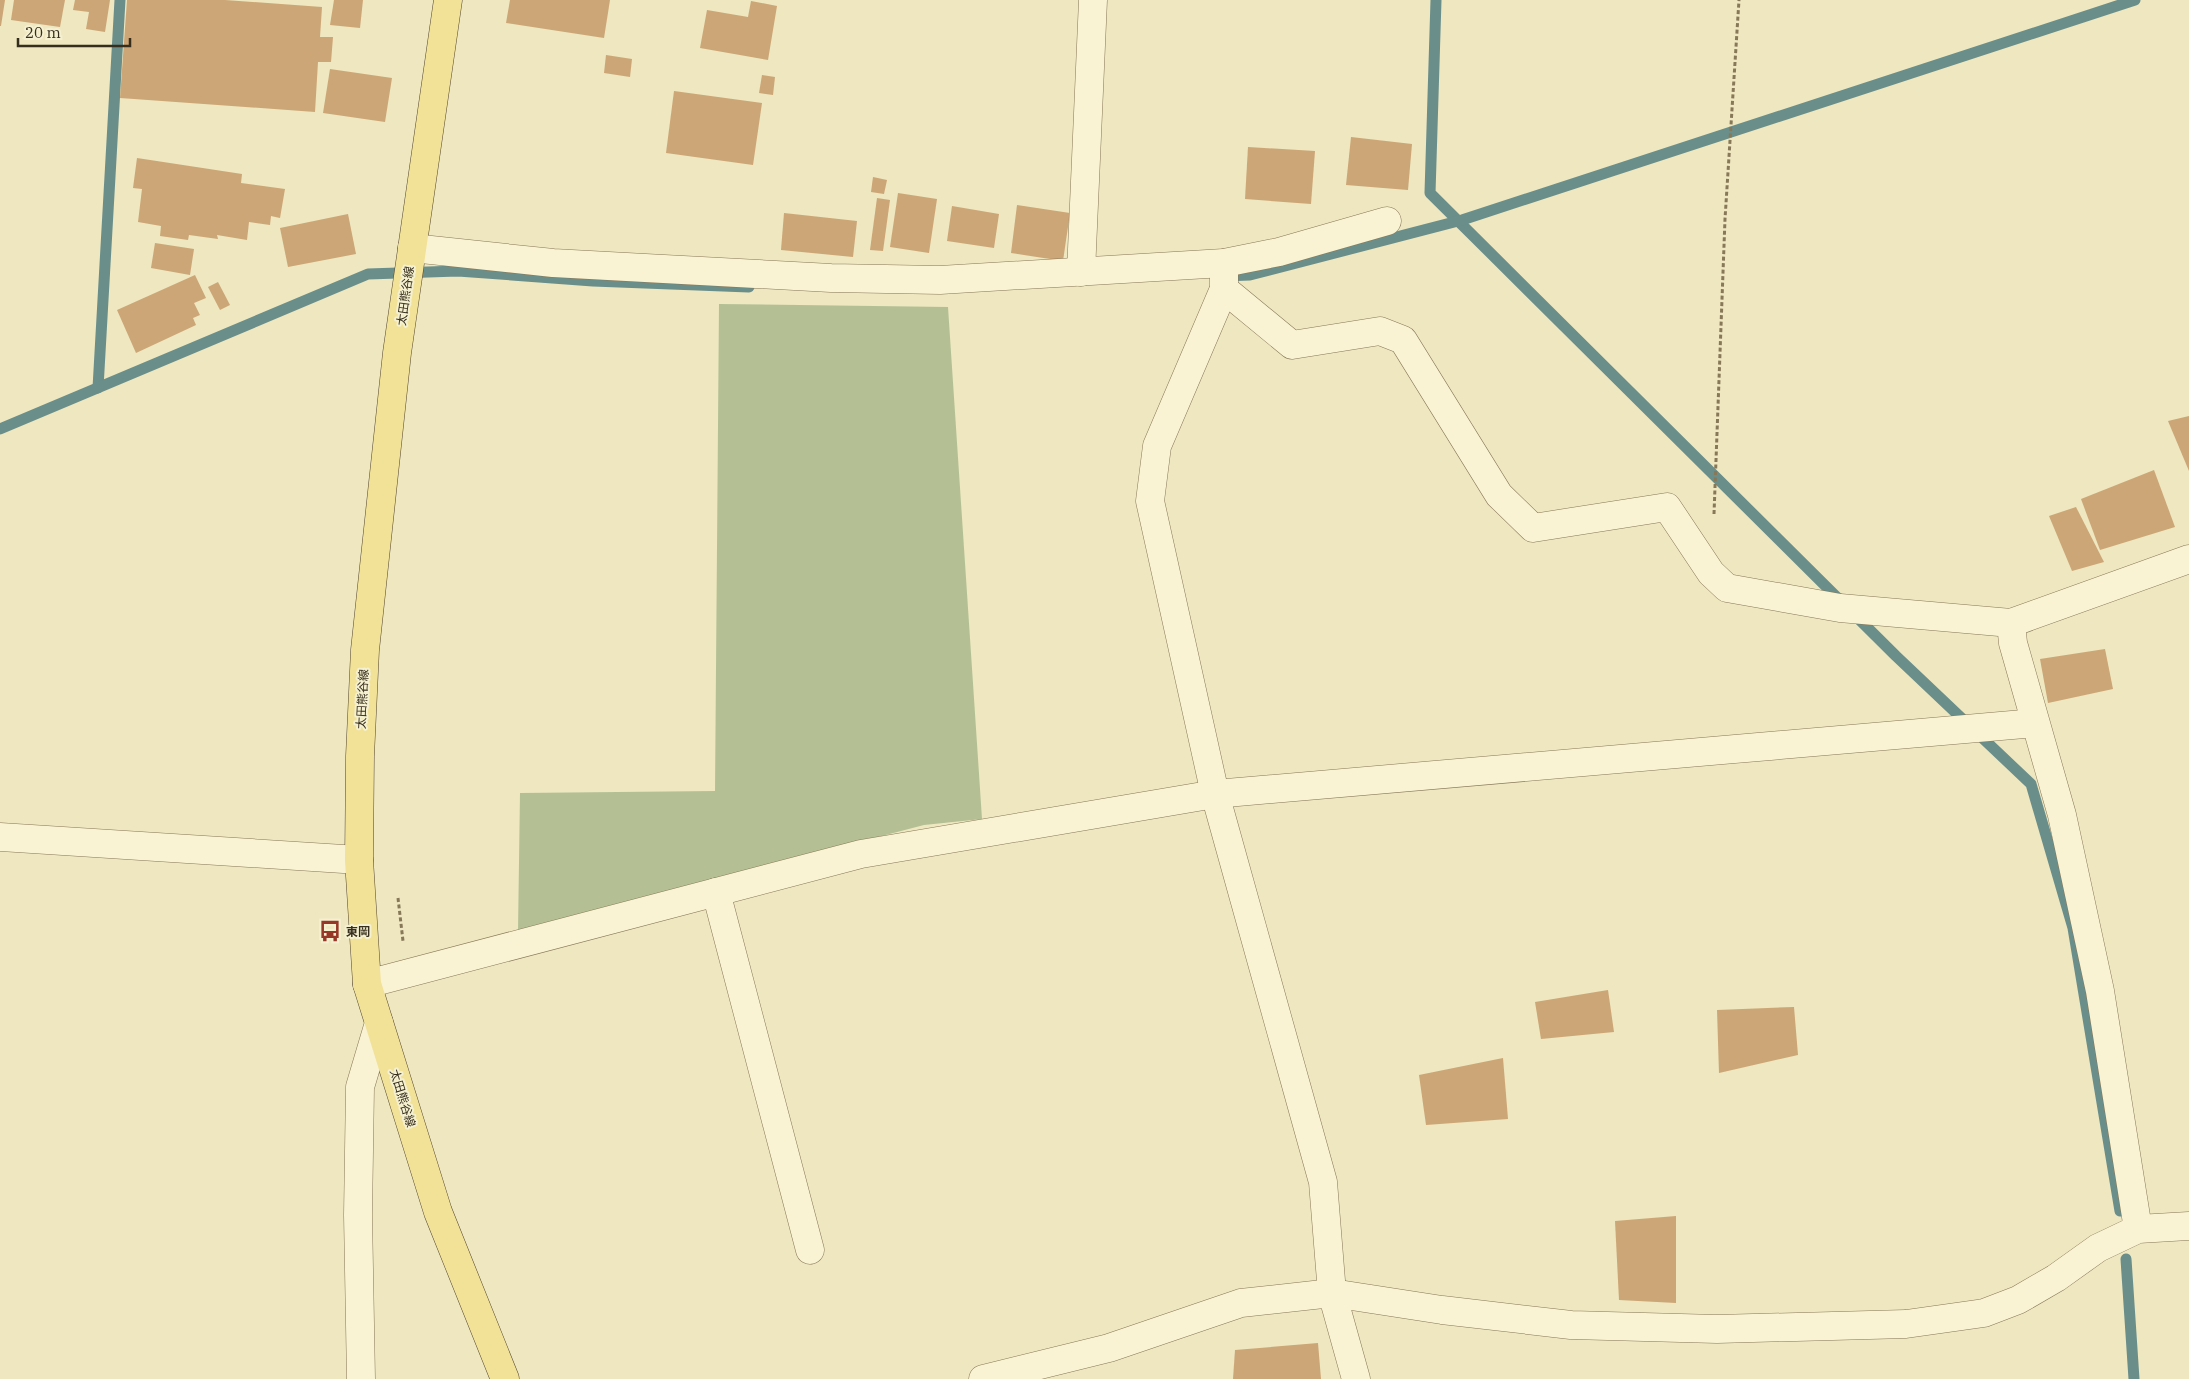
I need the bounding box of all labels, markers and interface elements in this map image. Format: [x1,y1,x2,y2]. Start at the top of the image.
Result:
scale bar [18,15,130,47]
text: 20 m [25,23,61,42]
street label: 太田熊谷線 [393,265,417,327]
street label: 太田熊谷線 [353,669,371,729]
bus stop icon: 東岡 [317,918,343,944]
place label: 東岡 [346,924,370,939]
street label: 太田熊谷線 [387,1067,419,1129]

